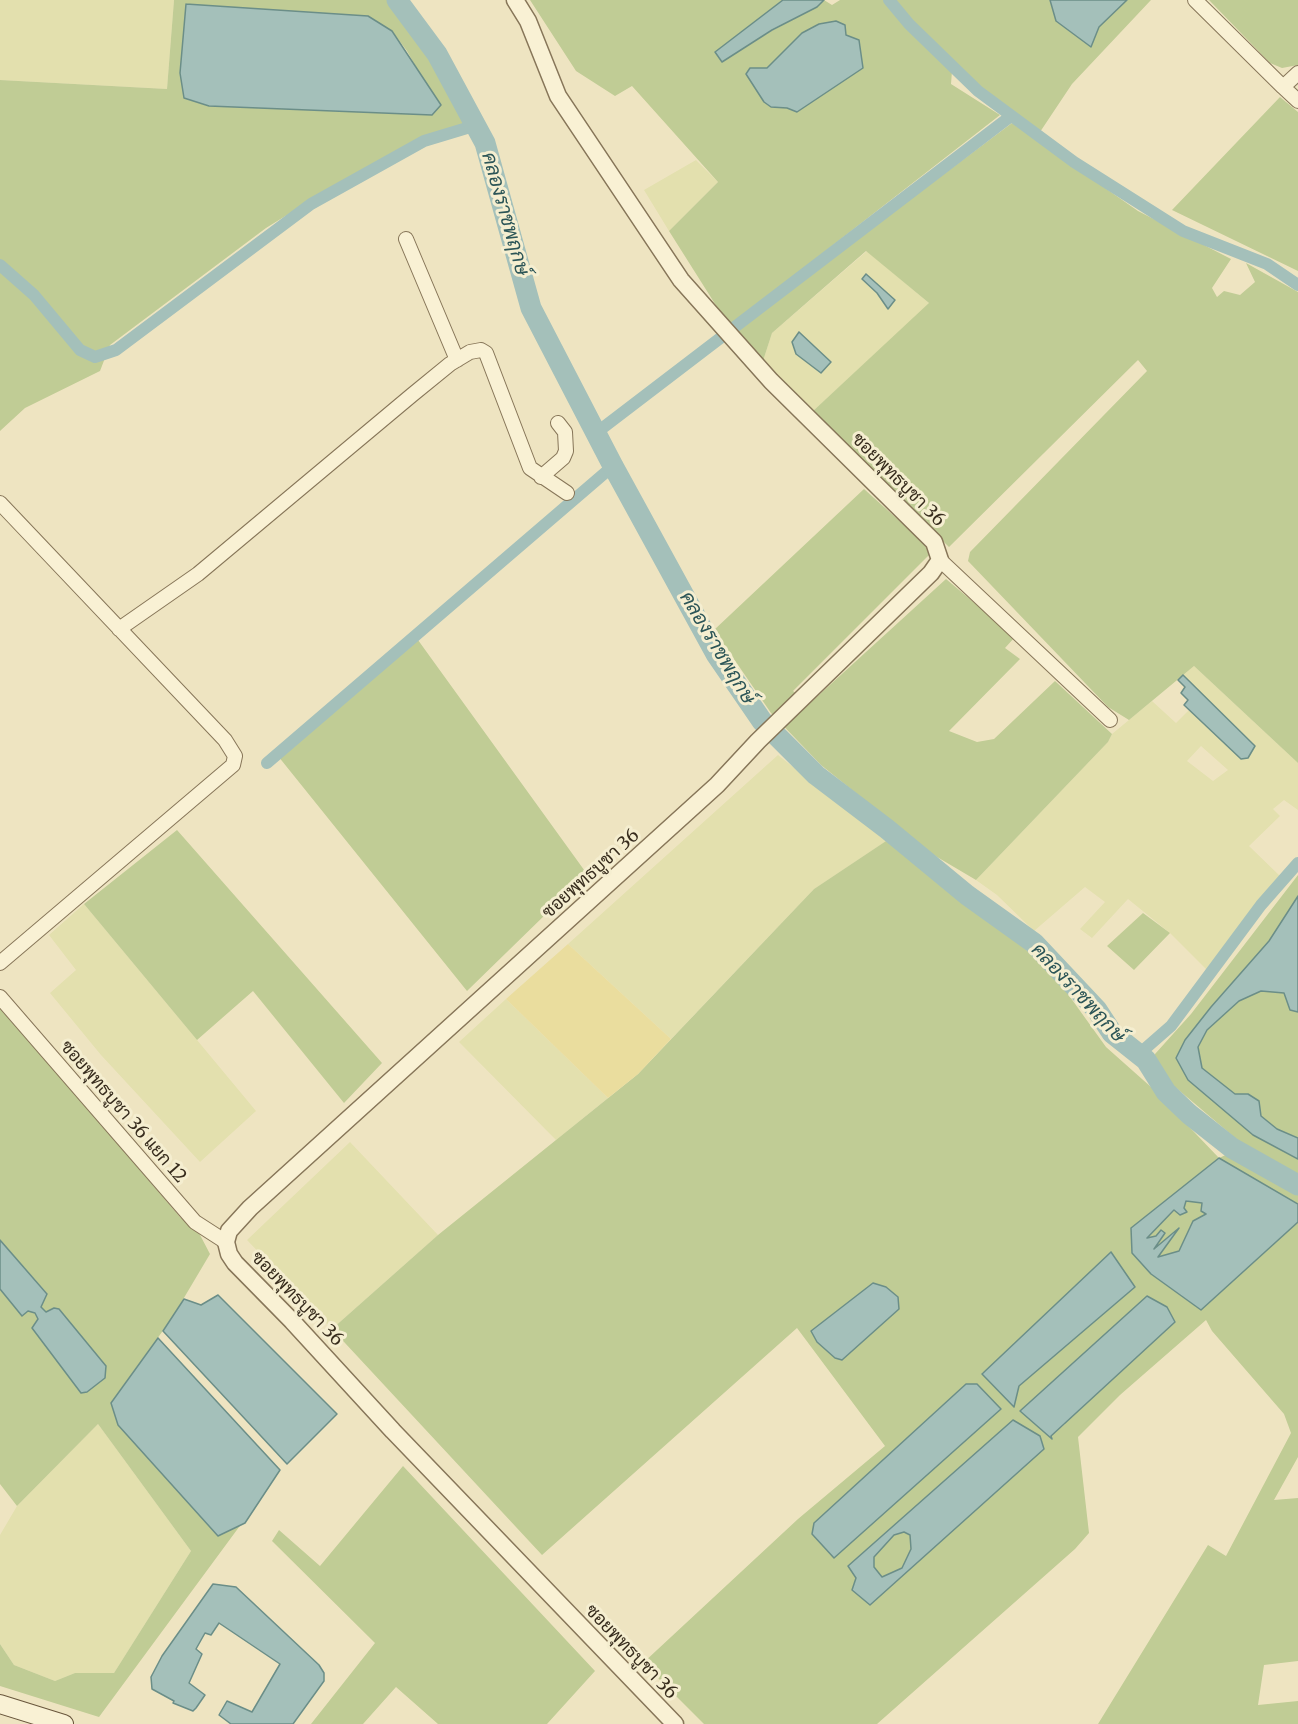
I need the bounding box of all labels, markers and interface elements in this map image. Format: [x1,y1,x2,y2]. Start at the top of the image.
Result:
water label: คลองราชพฤกษ์ [476,150,534,278]
street label: ซอยพุทธบูชา 36 [847,429,949,531]
water label: คลองราชพฤกษ์ [674,587,760,709]
street label: ซอยพุทธบูชา 36 [538,825,644,923]
water label: คลองราชพฤกษ์ [1026,938,1130,1048]
street label: ซอยพุทธบูชา 36 แยก 12 [55,1037,191,1187]
street label: ซอยพุทธบูชา 36 [247,1247,347,1351]
street label: ซอยพุทธบูชา 36 [581,1600,681,1704]

